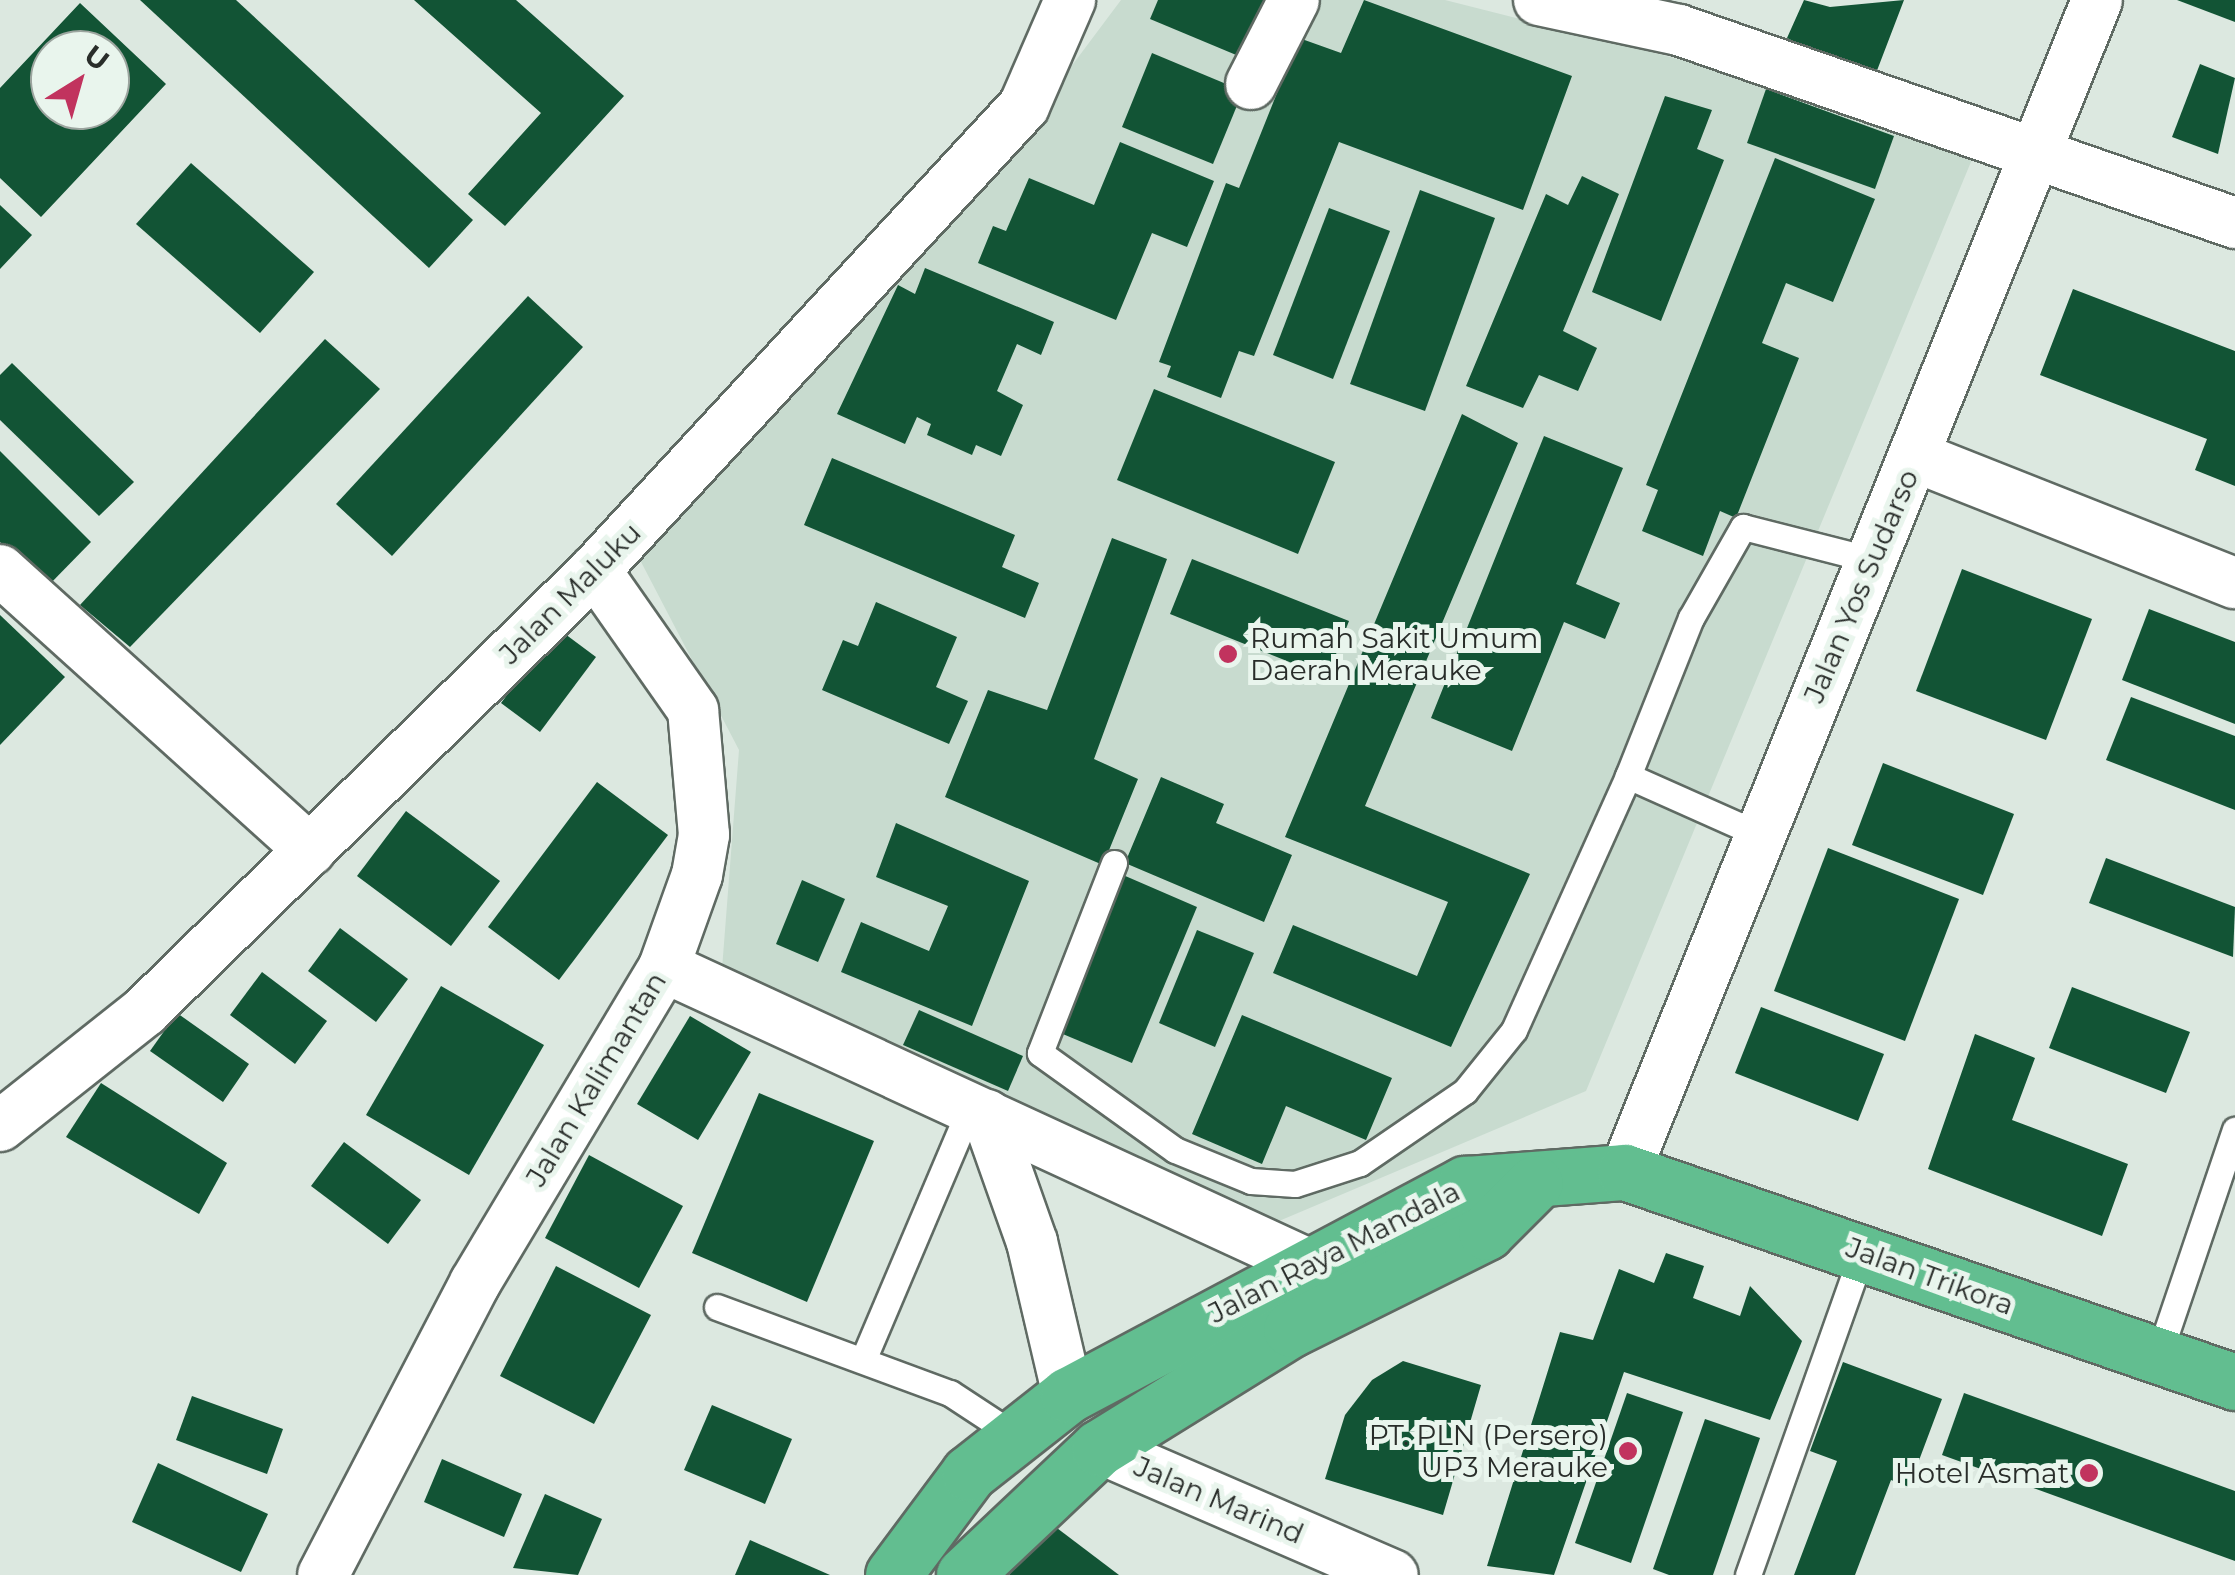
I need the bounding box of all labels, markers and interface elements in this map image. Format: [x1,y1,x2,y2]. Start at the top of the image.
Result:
north arrow [30,30,130,130]
text: U [78,37,116,78]
street label: Jalan Yos Sudarso [1797,465,1925,707]
street label: Jalan Maluku [492,515,648,671]
place label: Rumah Sakit Umum Daerah Merauke [1250,621,1538,687]
marker: Rumah Sakit Umum Daerah Merauke [1215,641,1241,667]
street label: Jalan Kalimantan [519,966,673,1192]
street label: Jalan Raya Mandala [1203,1174,1465,1330]
street label: Jalan Trikora [1842,1230,2018,1322]
place label: PT. PLN (Persero) UP3 Merauke [1369,1418,1608,1484]
marker: PT. PLN (Persero) UP3 Merauke [1617,1440,1639,1462]
street label: Jalan Marind [1129,1449,1309,1551]
place label: Hotel Asmat [1895,1456,2069,1490]
marker: Hotel Asmat [2078,1462,2100,1484]

